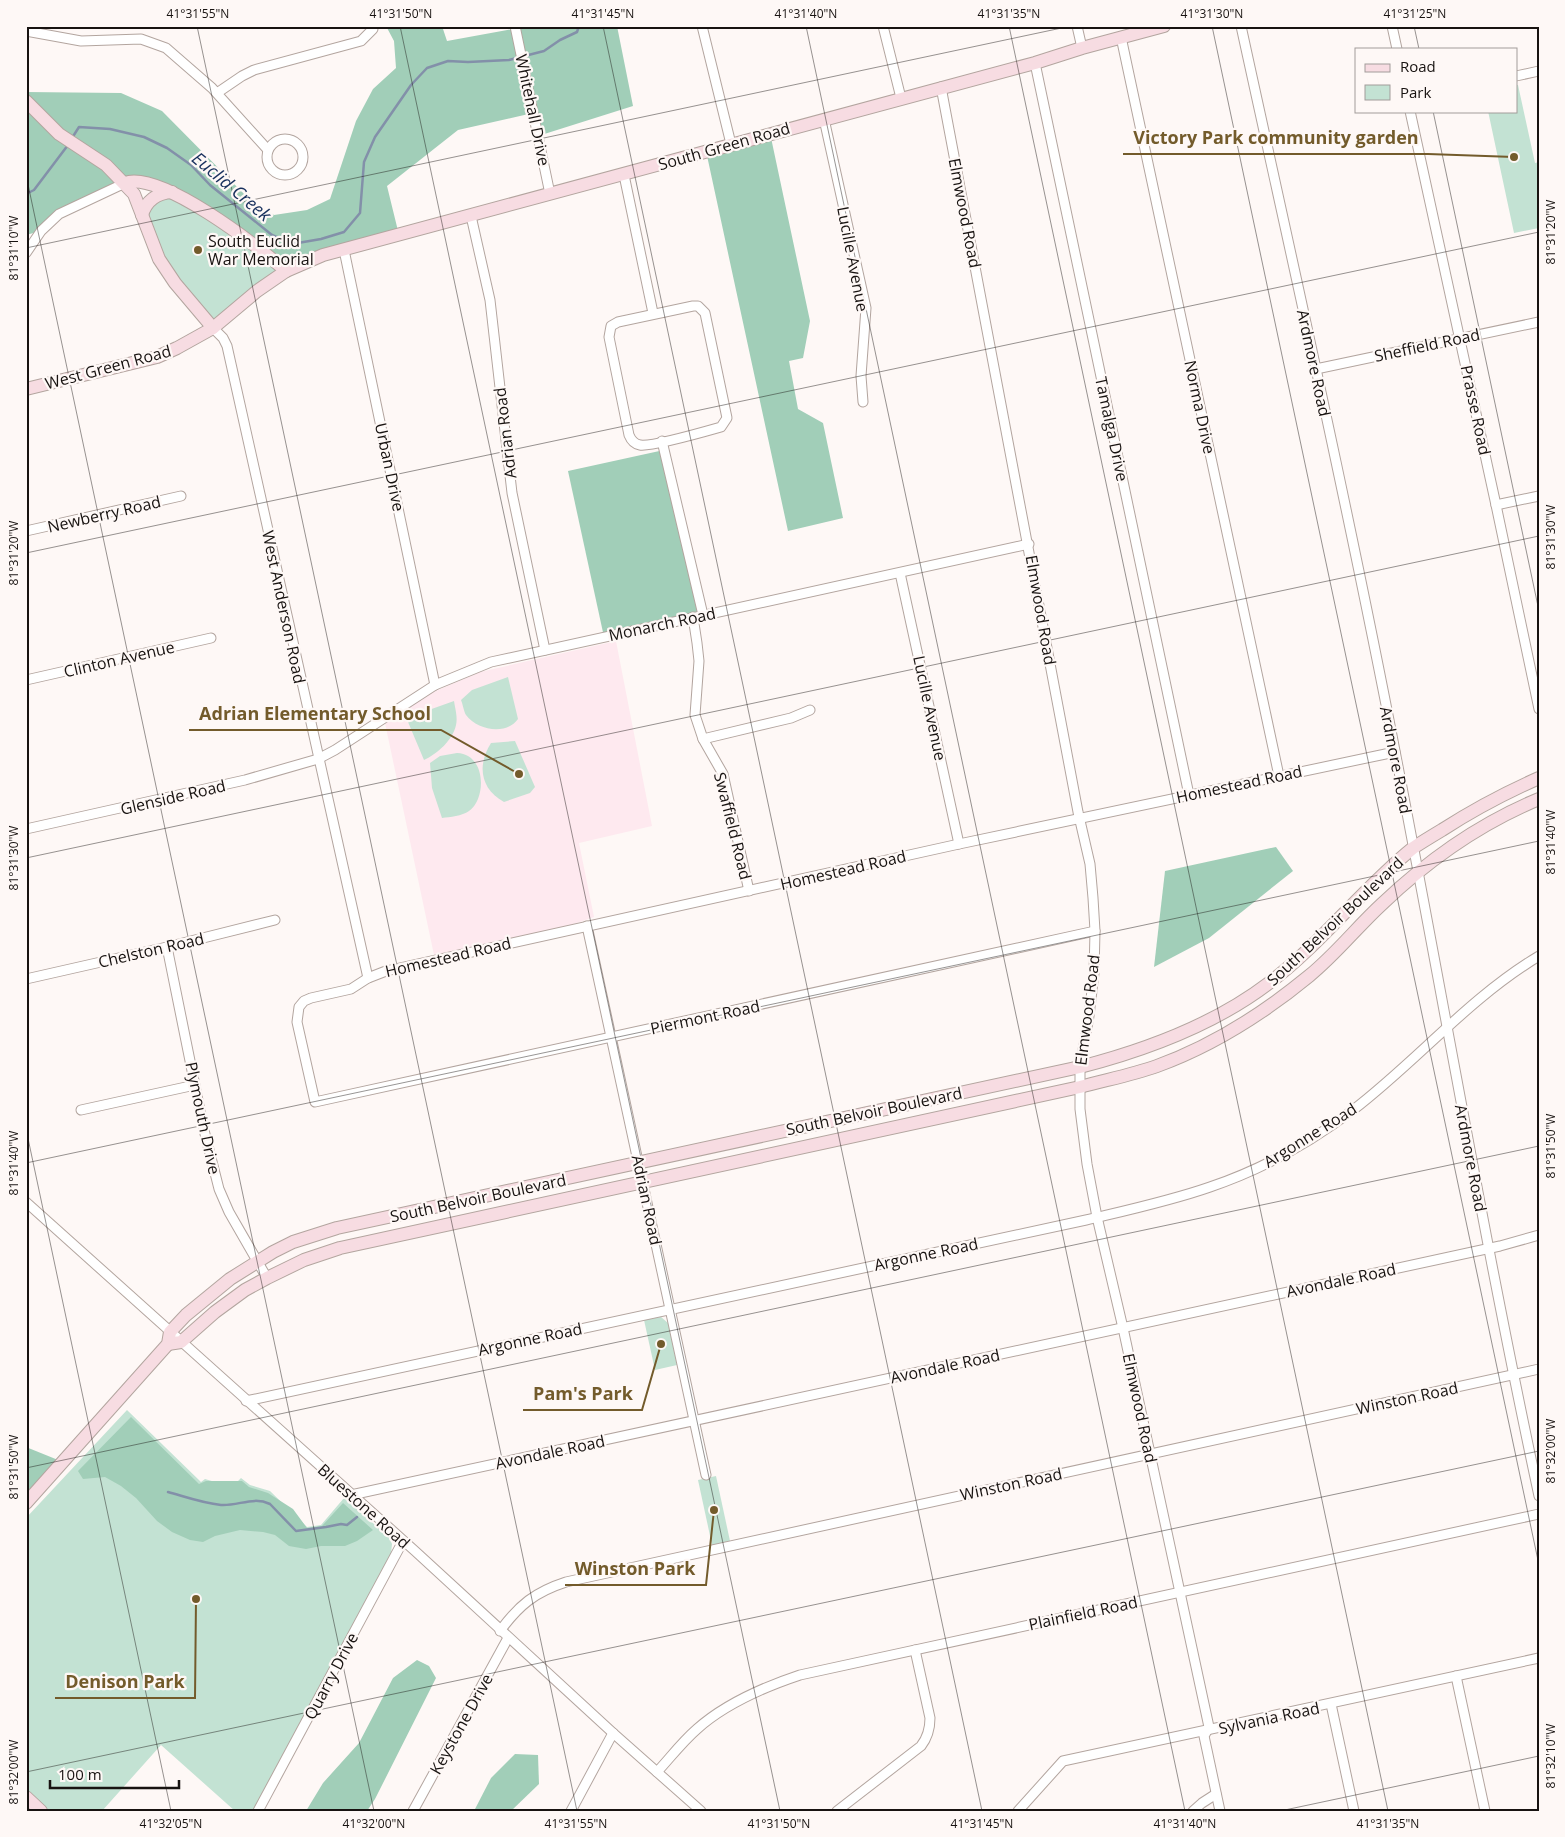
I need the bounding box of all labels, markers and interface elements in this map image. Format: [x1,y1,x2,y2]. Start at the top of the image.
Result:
text: 41°31'55"N [167,5,229,22]
text: 41°31'50"N [370,5,432,22]
text: 41°31'45"N [572,5,634,22]
text: 41°31'40"N [775,5,837,22]
text: 41°31'35"N [978,5,1040,22]
text: 41°31'30"N [1181,5,1243,22]
text: 41°31'25"N [1384,5,1446,22]
legend [1355,48,1518,112]
street label: Whitehall Drive [510,52,556,168]
text: Road [1400,56,1436,76]
text: Park [1400,82,1431,102]
street label: South Green Road [656,117,792,175]
callout: Victory Park community garden [1123,121,1428,154]
text: Victory Park community garden [1133,125,1419,149]
water label: Euclid Creek [187,146,278,227]
street label: Elmwood Road [944,156,986,270]
text: 81°31'20"W [1542,200,1559,264]
street label: Lucille Avenue [832,204,874,314]
text: 81°31'10"W [5,216,22,280]
place label: South Euclid War Memorial [208,230,314,270]
marker: South Euclid War Memorial [192,244,204,256]
street label: Ardmore Road [1292,308,1336,418]
street label: Sheffield Road [1372,323,1482,367]
street label: West Green Road [43,340,173,394]
street label: Norma Drive [1179,358,1221,456]
street label: Prasse Road [1456,363,1496,457]
street label: Tamalga Drive [1090,375,1134,483]
street label: Adrian Road [489,386,521,480]
street label: Urban Drive [370,421,410,513]
street label: Newberry Road [45,490,163,538]
text: 81°31'30"W [1542,505,1559,569]
text: 81°31'20"W [5,521,22,585]
street label: West Anderson Road [257,528,311,686]
street label: Elmwood Road [1020,553,1062,667]
street label: Monarch Road [606,602,718,646]
street label: Clinton Avenue [61,636,177,682]
street label: Lucille Avenue [908,653,952,763]
callout: Adrian Elementary School [189,697,441,730]
text: Adrian Elementary School [199,701,431,725]
street label: Ardmore Road [1375,705,1417,815]
street label: Homestead Road [1174,760,1304,808]
street label: Swaffield Road [709,770,757,882]
street label: Glenside Road [118,774,228,820]
text: 81°31'40"W [1542,810,1559,874]
text: 81°31'30"W [5,826,22,890]
street label: Homestead Road [778,845,908,895]
street label: South Belvoir Boulevard [1262,852,1408,990]
street label: Chelston Road [96,927,206,973]
street label: Homestead Road [383,932,513,982]
street label: Elmwood Road [1069,953,1105,1067]
street label: Piermont Road [648,995,762,1039]
street label: Plymouth Drive [180,1060,226,1176]
street label: South Belvoir Boulevard [784,1082,964,1140]
street label: Argonne Road [1259,1098,1361,1172]
street label: Ardmore Road [1450,1103,1492,1213]
text: 81°31'50"W [1542,1114,1559,1178]
text: 81°31'40"W [5,1131,22,1195]
street label: Adrian Road [627,1153,667,1247]
street label: South Belvoir Boulevard [388,1169,568,1227]
street label: Argonne Road [872,1232,980,1276]
street label: Avondale Road [1284,1258,1398,1302]
street label: Argonne Road [476,1317,584,1361]
street label: Avondale Road [888,1344,1002,1388]
street label: Elmwood Road [1118,1351,1162,1465]
street label: Winston Road [1354,1376,1460,1420]
callout: Pam's Park [523,1377,642,1410]
text: Pam's Park [533,1381,634,1405]
text: 81°32'00"W [1542,1419,1559,1483]
street label: Avondale Road [493,1430,607,1474]
text: 81°31'50"W [5,1435,22,1499]
street label: Bluestone Road [313,1459,415,1553]
street label: Winston Road [958,1462,1064,1506]
callout: Winston Park [565,1552,706,1585]
text: Winston Park [575,1556,696,1580]
street label: Plainfield Road [1026,1591,1140,1635]
street label: Quarry Drive [299,1629,363,1723]
callout: Denison Park [55,1665,195,1698]
text: Denison Park [65,1669,186,1693]
street label: Keystone Drive [424,1670,498,1778]
street label: Sylvania Road [1216,1697,1322,1739]
text: 81°32'10"W [1542,1724,1559,1788]
text: 81°32'00"W [5,1740,22,1804]
scale bar [50,1757,179,1789]
text: 100 m [58,1764,102,1784]
text: 41°32'05"N [140,1815,202,1832]
text: 41°32'00"N [343,1815,405,1832]
text: 41°31'55"N [545,1815,607,1832]
text: 41°31'50"N [748,1815,810,1832]
text: 41°31'45"N [951,1815,1013,1832]
text: 41°31'40"N [1154,1815,1216,1832]
text: 41°31'35"N [1357,1815,1419,1832]

